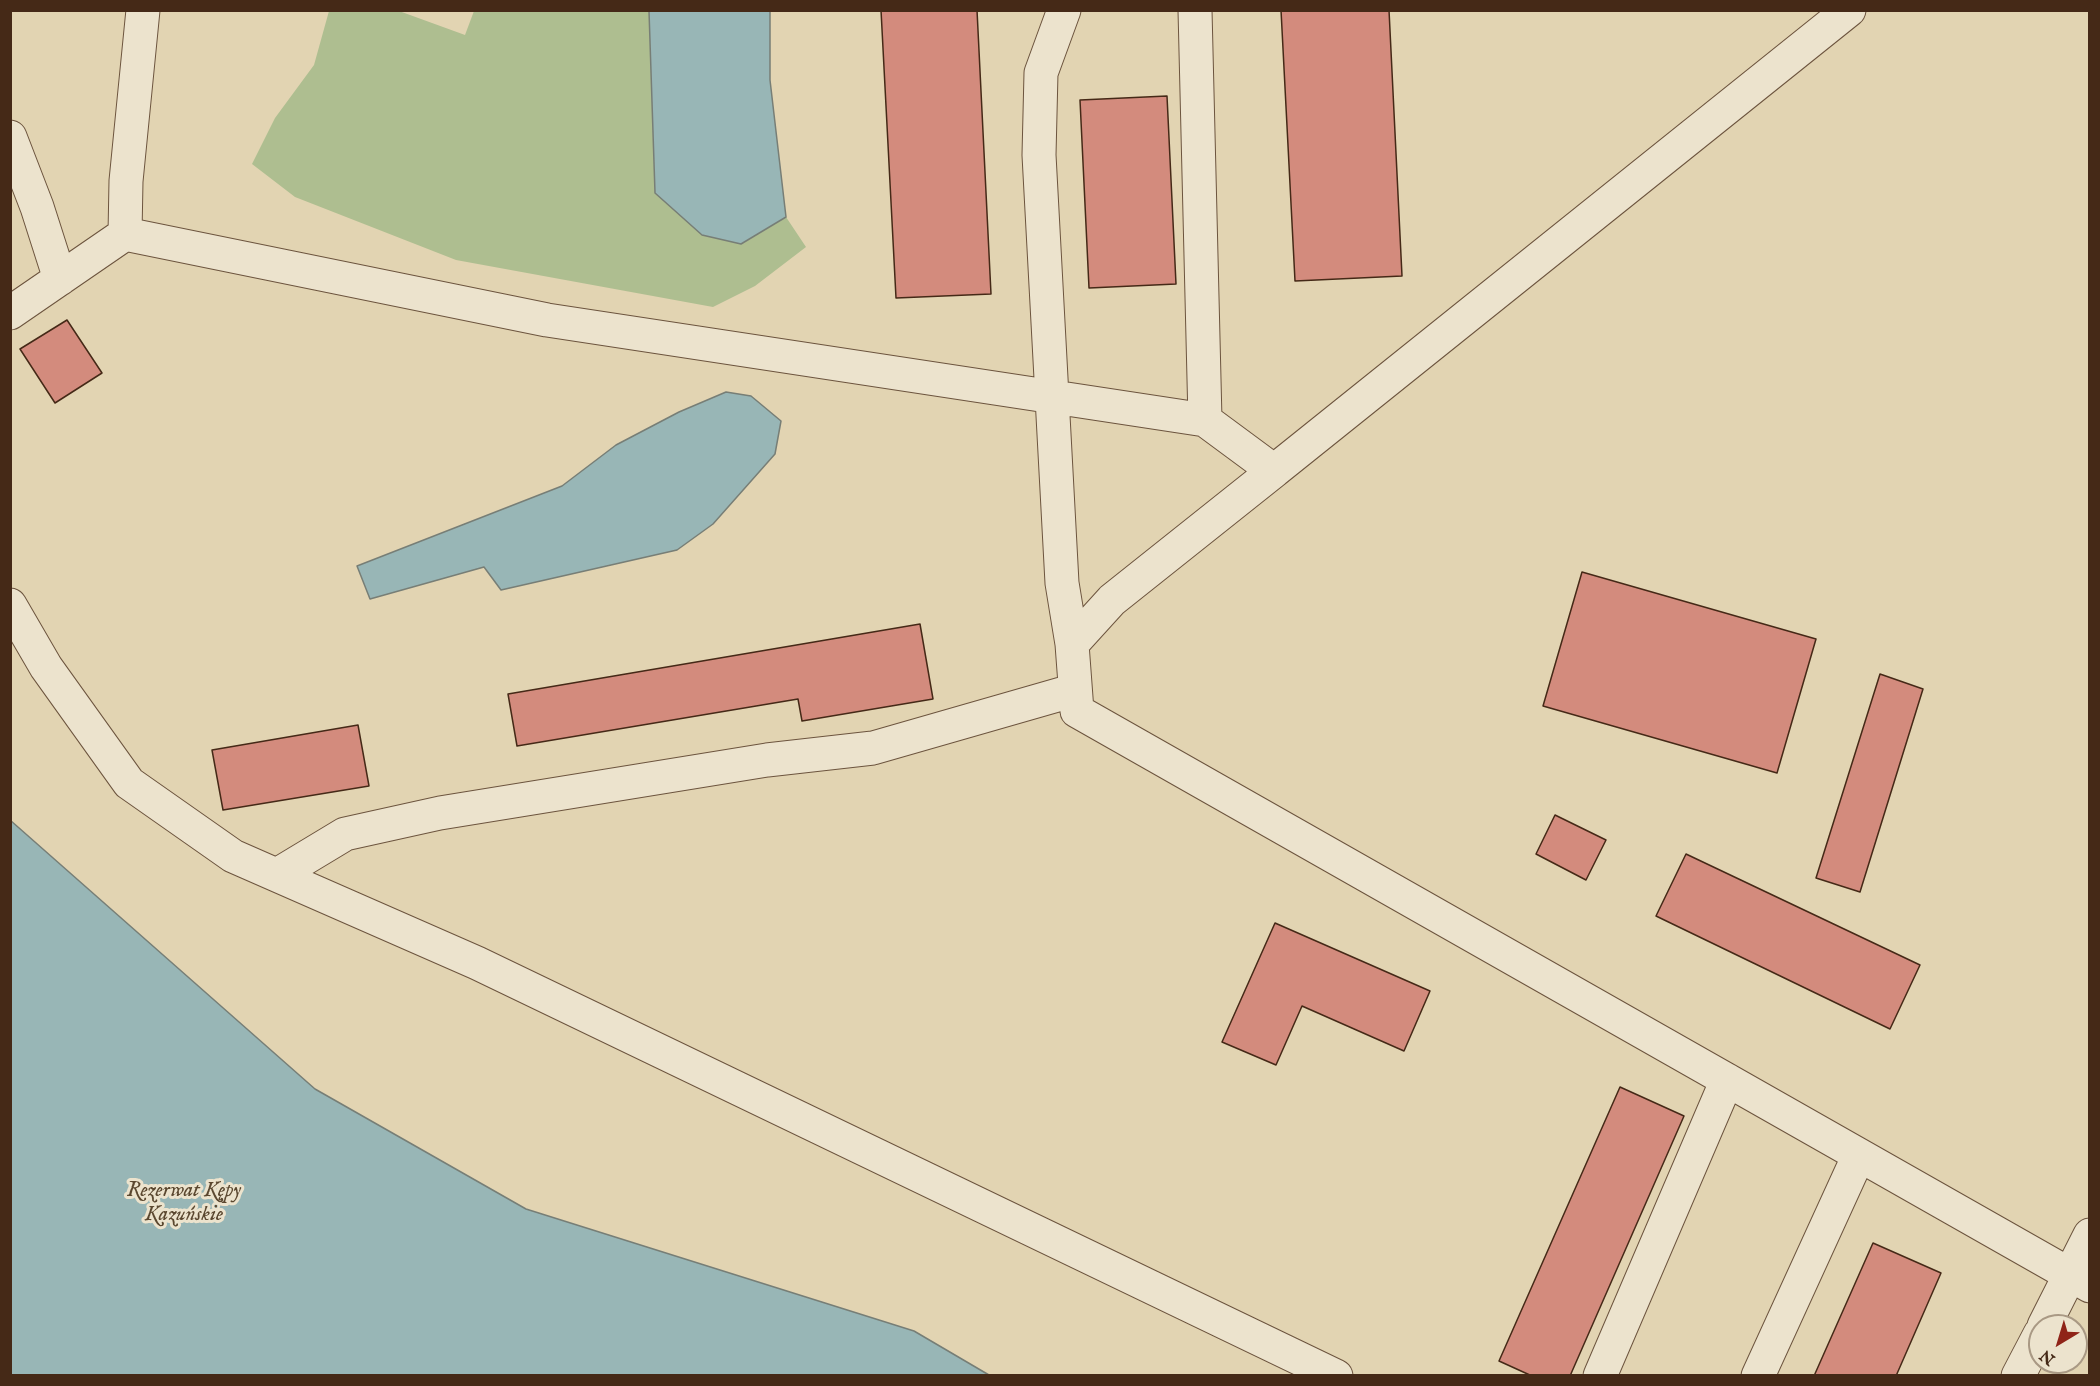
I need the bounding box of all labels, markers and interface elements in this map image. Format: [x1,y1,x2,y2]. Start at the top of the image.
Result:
park label: Rezerwat Kępy Kazuńskie [127,1179,241,1229]
north arrow [2028,1314,2088,1374]
text: N [2037,1344,2060,1369]

